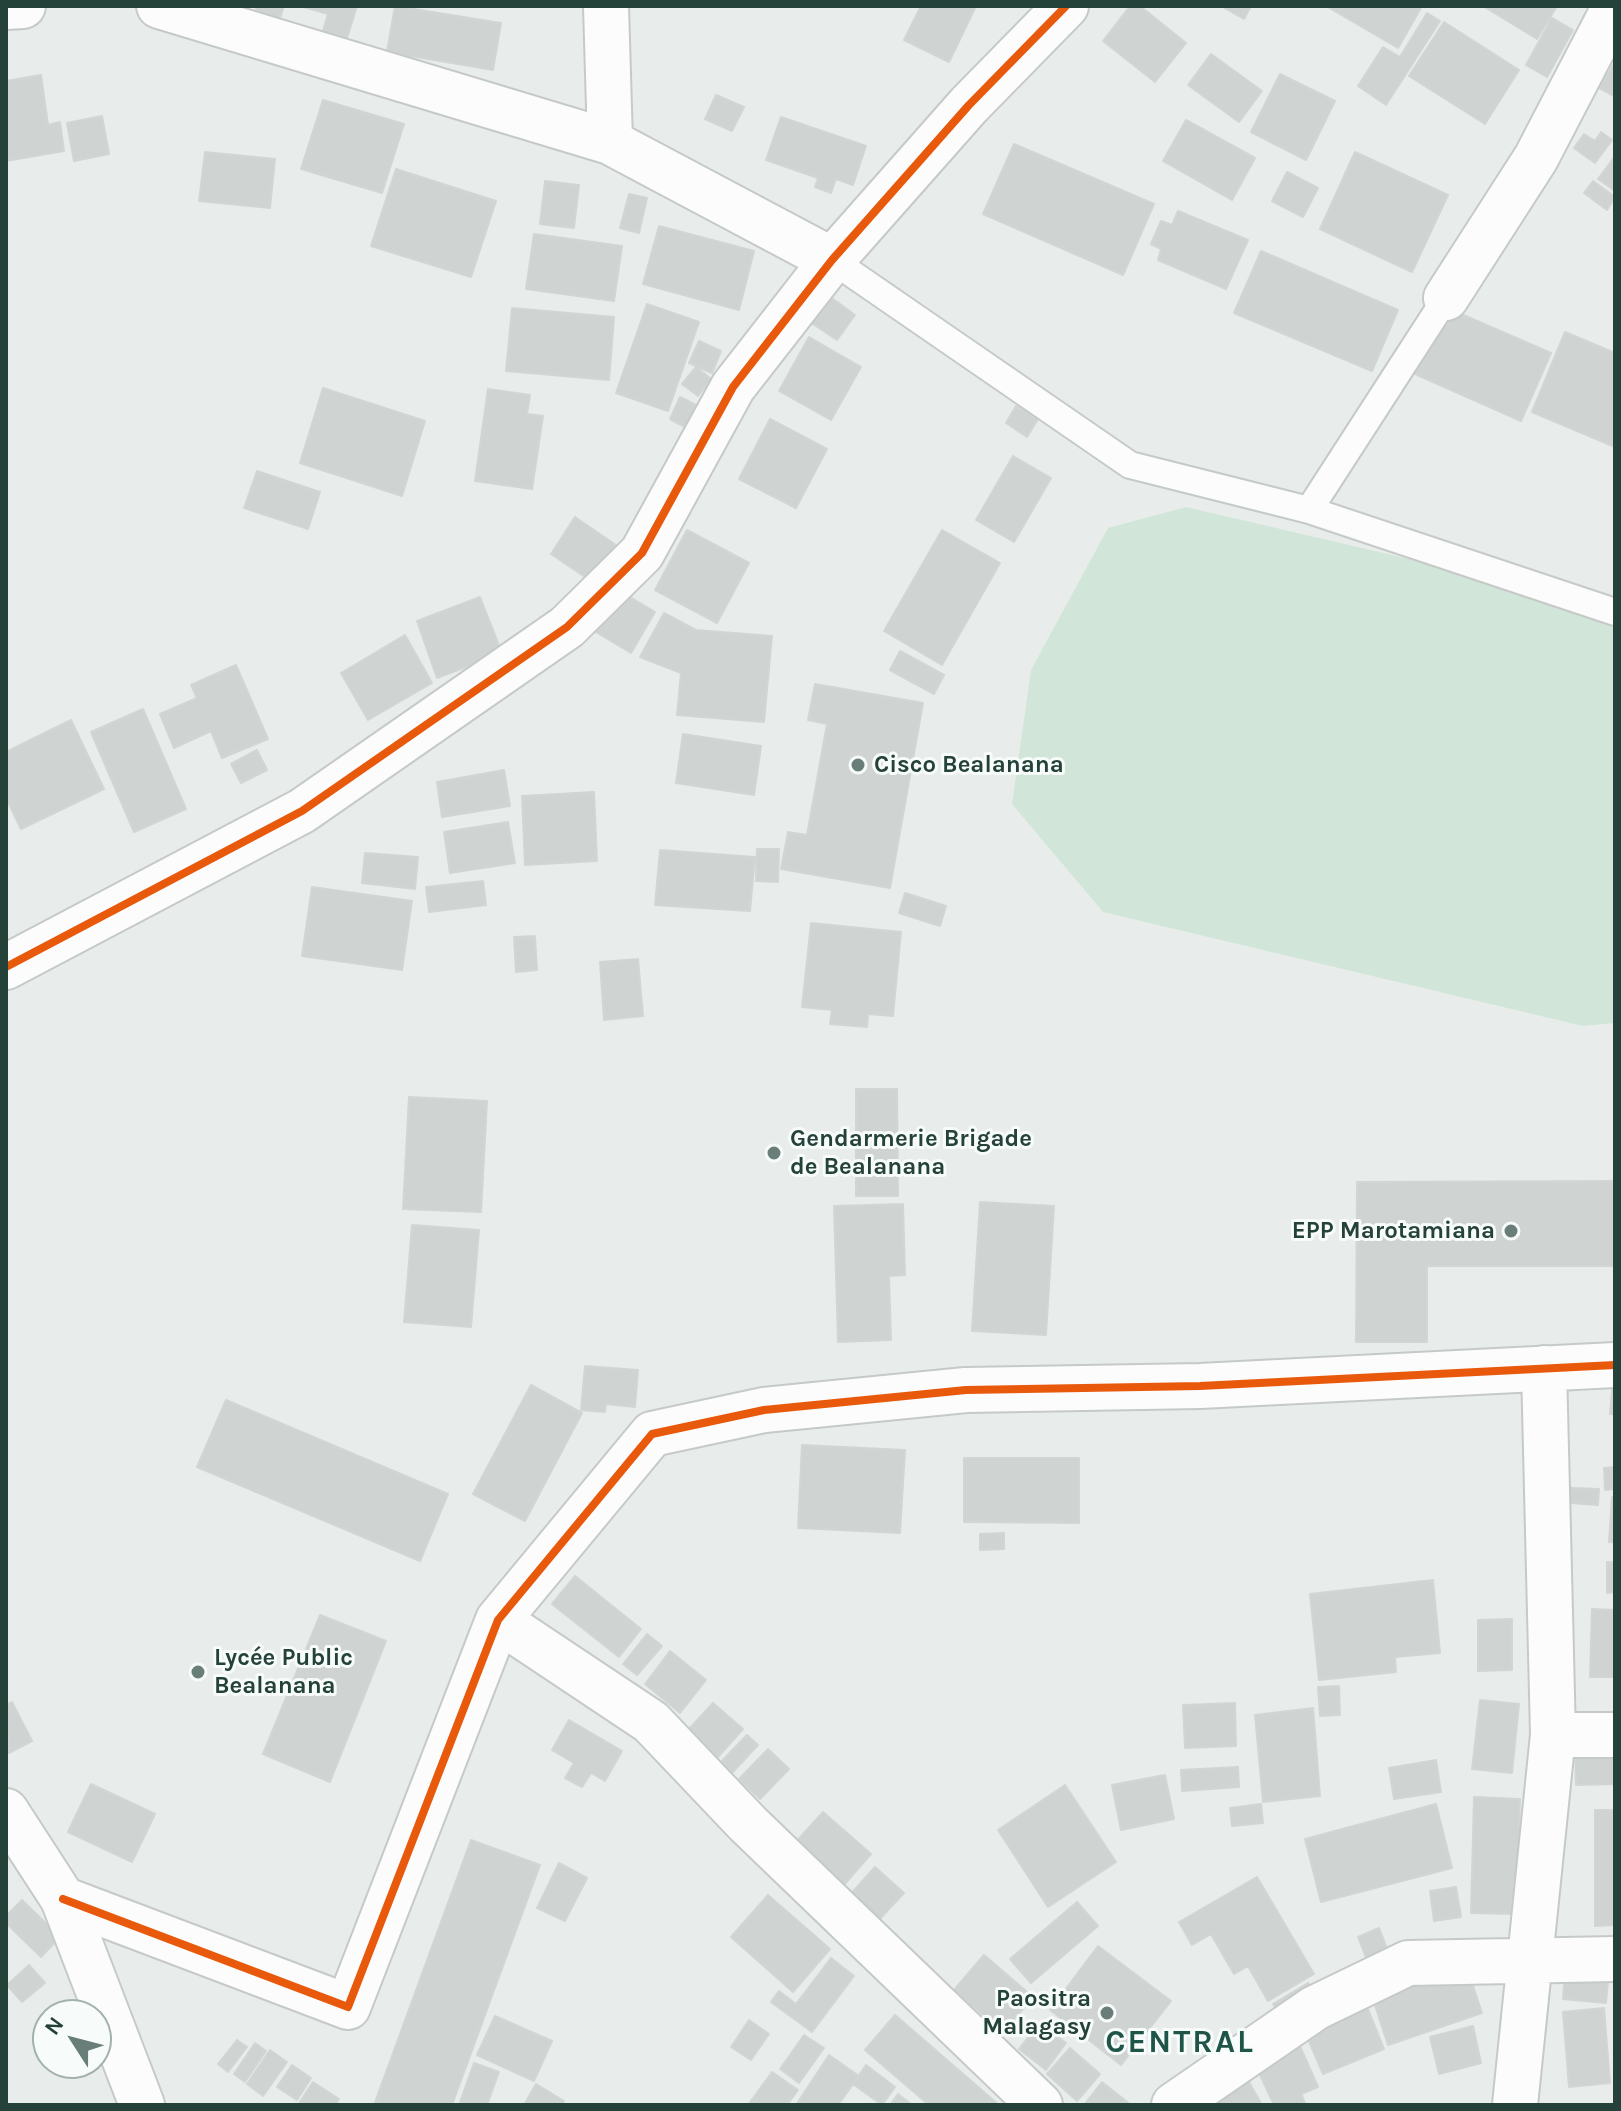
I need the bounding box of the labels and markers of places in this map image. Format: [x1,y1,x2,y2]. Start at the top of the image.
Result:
place label: Cisco Bealanana [874,751,1064,779]
marker: Cisco Bealanana [849,756,867,774]
place label: Gendarmerie Brigade de Bealanana [790,1125,1032,1181]
marker: Gendarmerie Brigade de Bealanana [765,1144,783,1162]
place label: EPP Marotamiana [1292,1217,1495,1245]
marker: EPP Marotamiana [1502,1222,1520,1240]
place label: Lycée Public Bealanana [214,1644,353,1700]
marker: Lycée Public Bealanana [189,1663,207,1681]
place label: Paositra Malagasy [982,1985,1091,2041]
marker: Paositra Malagasy [1098,2004,1116,2022]

